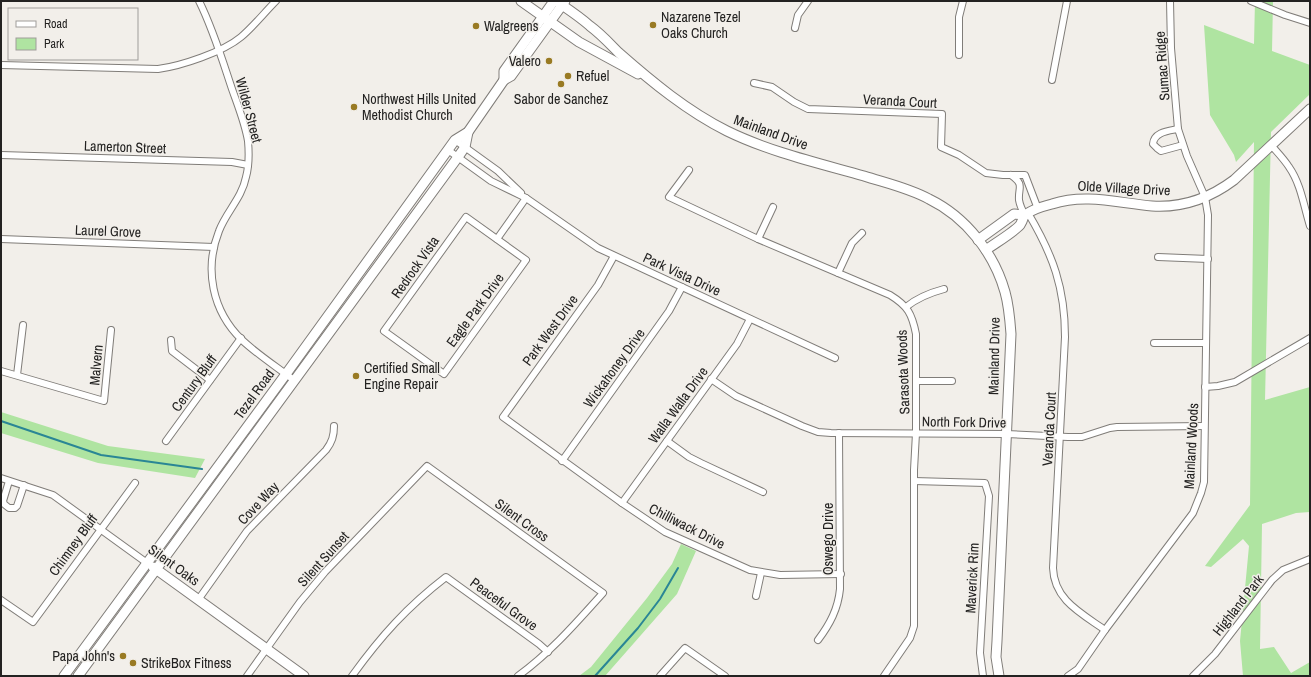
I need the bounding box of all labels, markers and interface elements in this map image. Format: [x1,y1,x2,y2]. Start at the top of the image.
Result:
legend [8,8,138,60]
place label: Nazarene Tezel Oaks Church [661,8,741,42]
text: Road [44,16,68,32]
place label: Walgreens [484,17,539,35]
marker: Nazarene Tezel Oaks Church [648,20,658,30]
marker: Walgreens [471,21,481,31]
street label: Sumac Ridge [1151,31,1173,101]
text: Park [44,36,64,52]
place label: Valero [509,52,541,70]
marker: Valero [544,56,554,66]
place label: Refuel [576,67,609,85]
marker: Refuel [563,71,573,81]
street label: Wilder Street [232,75,266,145]
marker: Sabor de Sanchez [556,79,566,89]
place label: Northwest Hills United Methodist Church [362,90,476,124]
place label: Sabor de Sanchez [514,90,608,108]
street label: Veranda Court [863,90,937,112]
marker: Northwest Hills United Methodist Church [349,102,359,112]
street label: Mainland Drive [731,110,811,154]
street label: Lamerton Street [84,137,166,157]
street label: Olde Village Drive [1077,177,1171,199]
street label: Laurel Grove [75,221,141,241]
street label: Redrock Vista [387,232,443,302]
street label: Park Vista Drive [640,248,724,300]
street label: Eagle Park Drive [442,270,508,350]
street label: Park West Drive [518,291,582,369]
street label: Mainland Drive [984,317,1004,395]
street label: Wickahoney Drive [579,325,649,411]
street label: Sarasota Woods [893,329,913,415]
street label: Malvern [85,344,107,386]
street label: Century Bluff [167,350,221,415]
place label: Certified Small Engine Repair [364,359,440,393]
street label: Walla Walla Drive [644,363,712,447]
street label: Tezel Road [230,365,278,423]
marker: Certified Small Engine Repair [351,371,361,381]
street label: Veranda Court [1038,392,1060,466]
street label: Mainland Woods [1180,402,1202,489]
street label: North Fork Drive [922,412,1006,432]
street label: Cove Way [234,477,283,528]
street label: Silent Cross [491,494,553,546]
street label: Chilliwack Drive [646,499,728,553]
street label: Oswego Drive [819,503,837,575]
street label: Chimney Bluff [45,510,102,579]
street label: Silent Sunset [293,528,353,590]
street label: Silent Oaks [145,540,204,590]
street label: Maverick Rim [961,542,983,614]
street label: Highland Park [1209,571,1268,639]
street label: Peaceful Grove [467,573,541,635]
place label: Papa John's [52,647,115,665]
marker: Papa John's [118,651,128,661]
place label: StrikeBox Fitness [141,654,232,672]
marker: StrikeBox Fitness [128,658,138,668]

